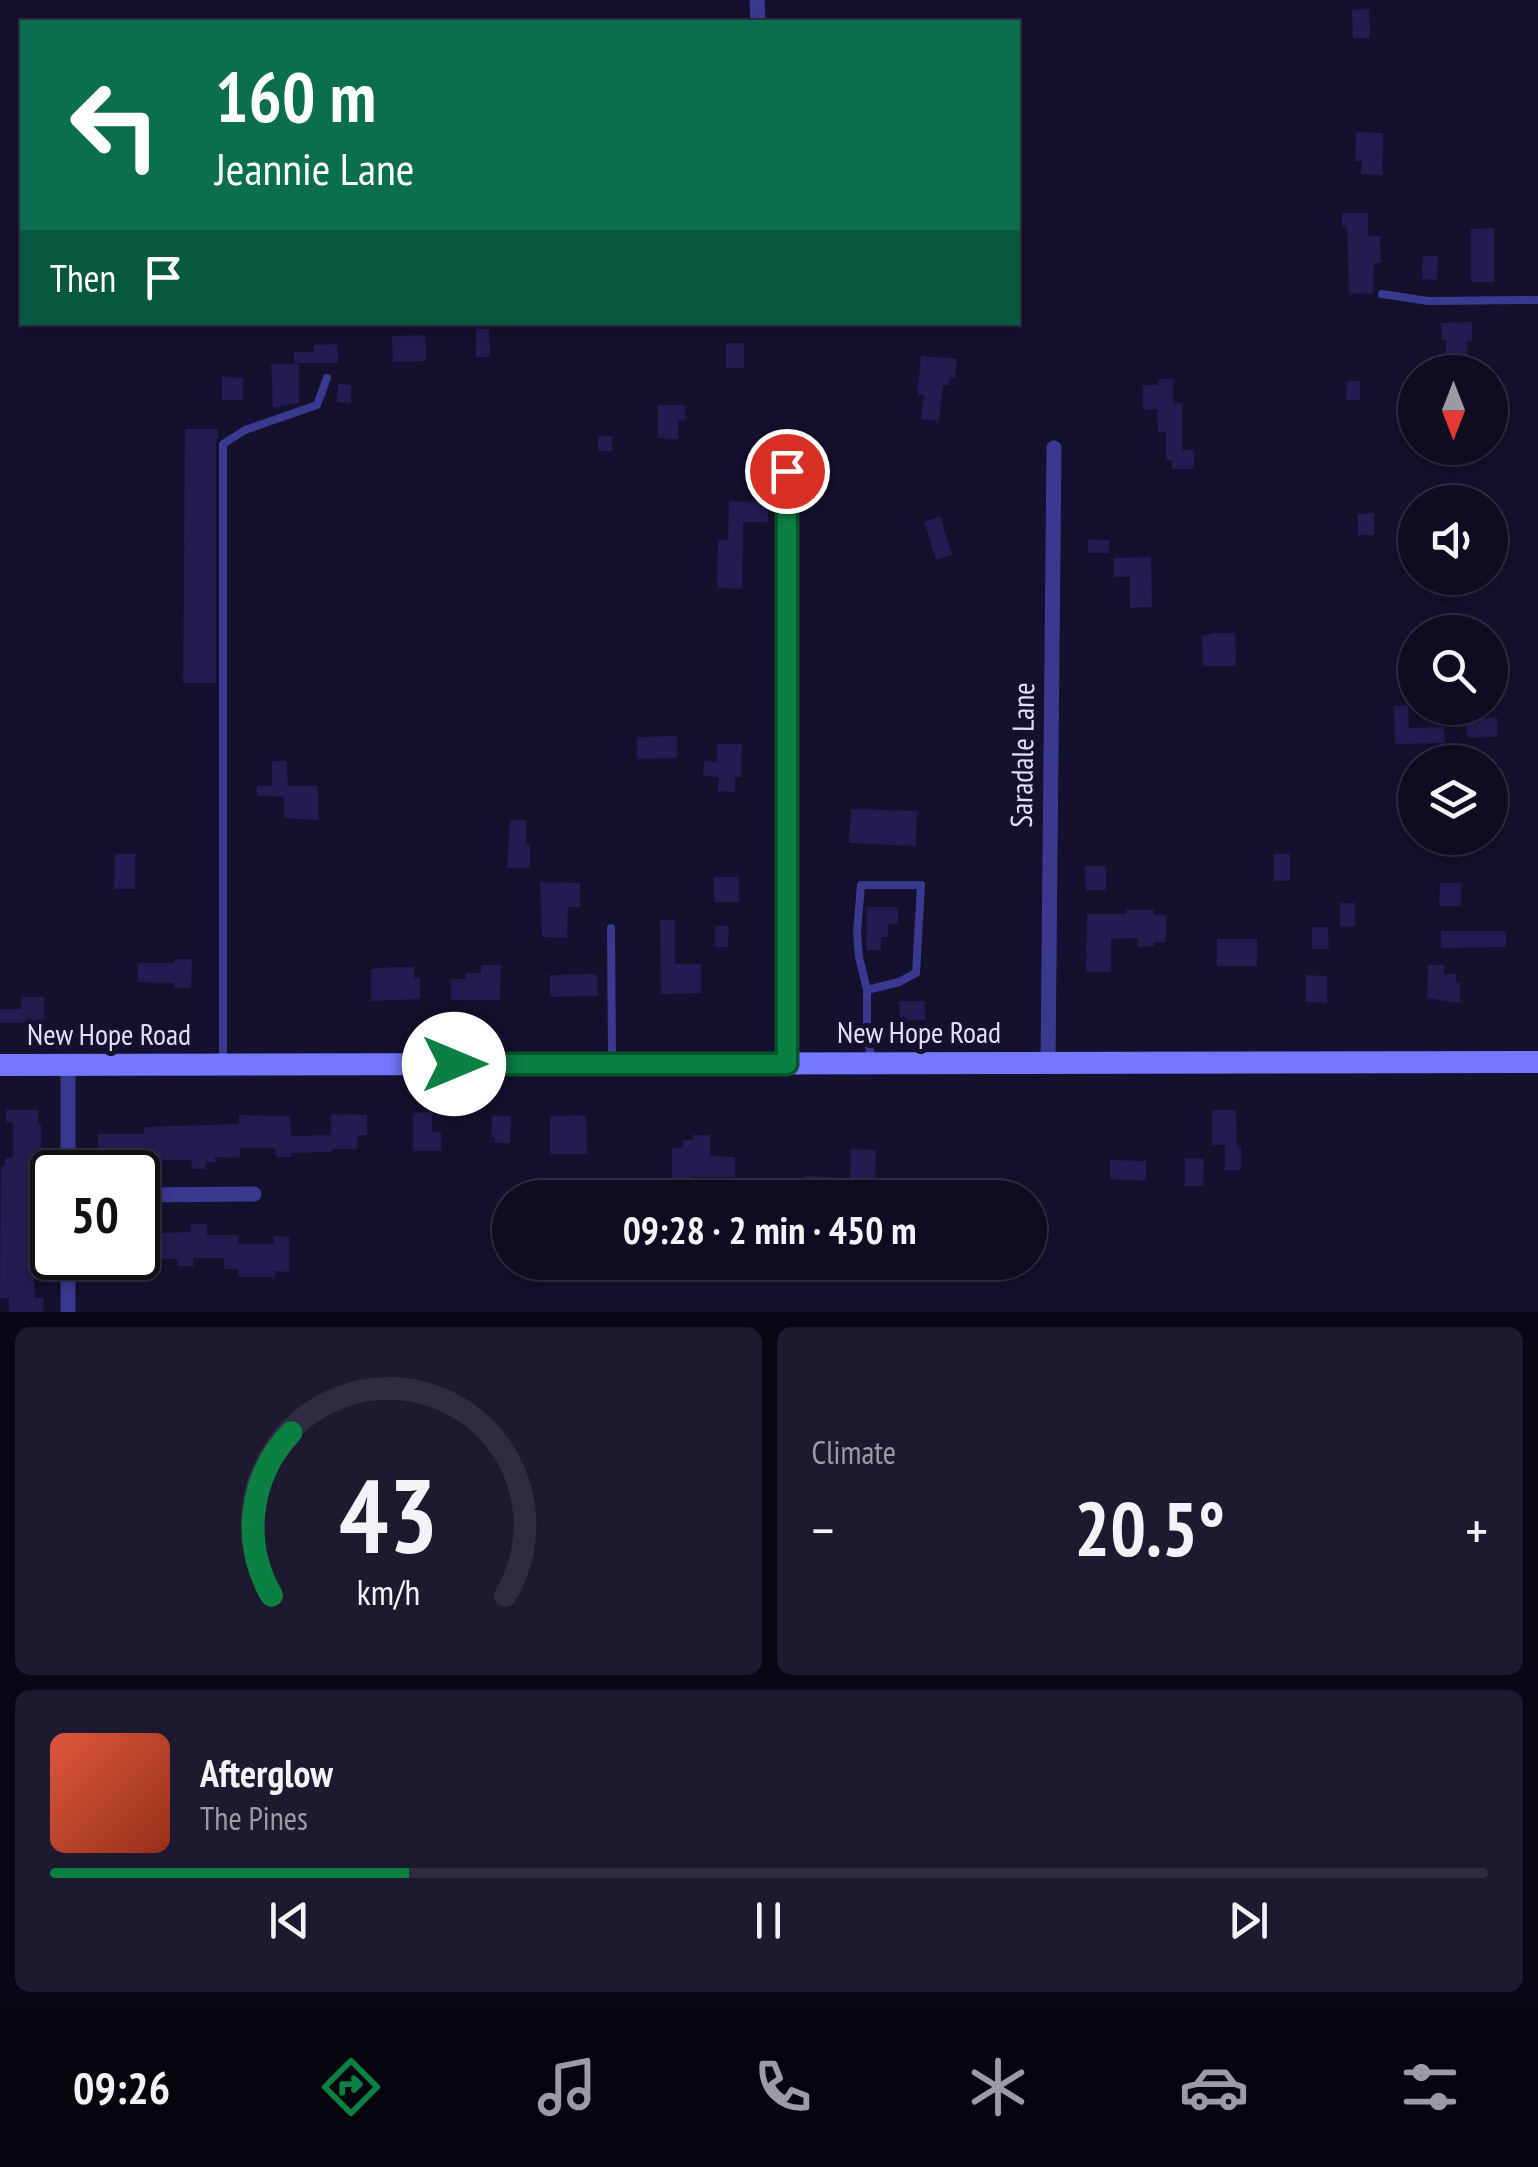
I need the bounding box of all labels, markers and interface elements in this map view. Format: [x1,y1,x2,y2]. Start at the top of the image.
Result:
text: 160 m [215,51,376,141]
icon: left [50,60,180,190]
text: Jeannie Lane [215,139,414,197]
icon: arrive [136,250,191,305]
text: Then [50,253,116,302]
north arrow [1398,355,1508,465]
map controls [1398,355,1508,855]
pin [745,429,830,514]
icon: arrive [760,444,815,499]
button: sound [1398,485,1508,595]
button: search [1398,615,1508,725]
street label: Saradale Lane [1001,682,1042,828]
button: layers [1398,745,1508,855]
position arrow [402,1012,506,1116]
street label: New Hope Road [837,1012,1001,1051]
street label: New Hope Road [27,1014,191,1053]
speed limit sign: 50 [30,1150,160,1280]
text: 09:28 · 2 min · 450 m [623,1205,916,1254]
text: Climate [812,1431,896,1473]
text: 43 [339,1447,438,1582]
text: 20.5° [1074,1480,1225,1577]
text: − [812,1494,834,1565]
text: + [1465,1494,1488,1565]
text: km/h [357,1569,420,1615]
text: Afterglow [200,1748,333,1797]
text: The Pines [200,1797,308,1839]
icon: previous [262,1893,317,1948]
icon: pause [741,1893,796,1948]
icon: next [1221,1893,1276,1948]
icon: directions [316,2052,386,2122]
icon: music [532,2052,602,2122]
icon: phone [748,2052,818,2122]
icon: climate [963,2052,1033,2122]
icon: car [1179,2052,1249,2122]
icon: filters [1395,2052,1465,2122]
text: 09:26 [73,2058,170,2116]

